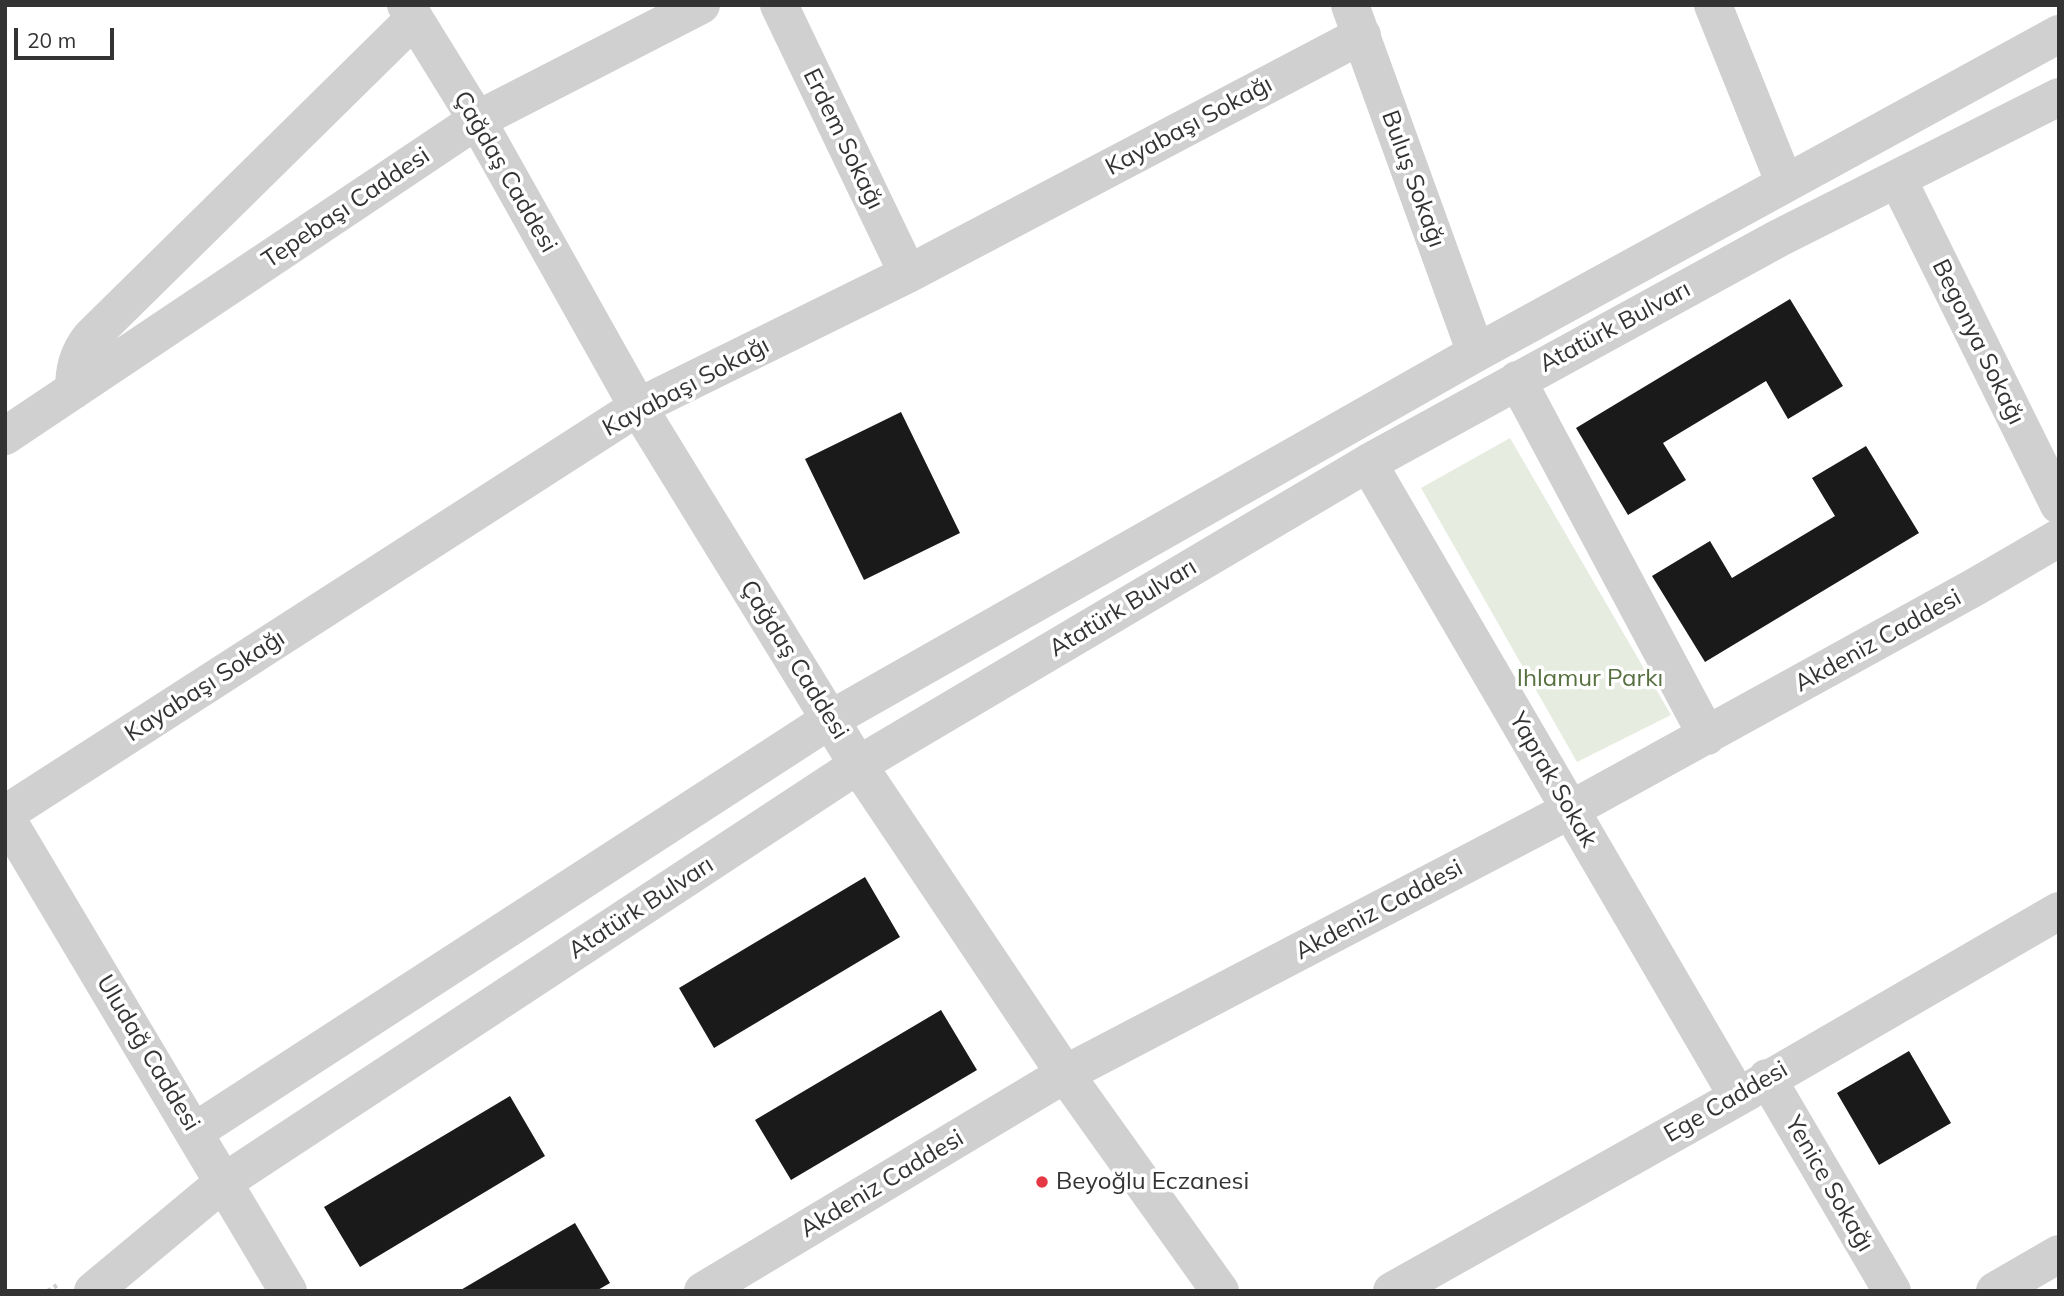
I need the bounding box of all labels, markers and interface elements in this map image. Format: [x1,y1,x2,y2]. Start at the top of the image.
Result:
scale bar [18,14,117,58]
text: 20 m [27,27,76,53]
street label: Erdem Sokağı [797,64,889,214]
street label: Kayabaşı Sokağı [1101,70,1277,182]
street label: Çağdaş Caddesi [447,86,563,258]
street label: Buluş Sokağı [1375,107,1451,251]
street label: Tepebaşı Caddesi [257,141,435,275]
street label: Begonya Sokağı [1926,255,2030,429]
street label: Atatürk Bulvarı [1535,275,1695,379]
street label: Kayabaşı Sokağı [598,331,774,443]
street label: Atatürk Bulvarı [1044,553,1202,663]
street label: Çağdaş Caddesi [734,575,854,745]
street label: Akdeniz Caddesi [1790,583,1966,699]
street label: Kayabaşı Sokağı [120,624,290,748]
park label: Ihlamur Parkı [1517,665,1663,693]
street label: Yaprak Sokak [1503,707,1603,853]
street label: Atatürk Bulvarı [563,850,719,966]
street label: Akdeniz Caddesi [1290,854,1468,966]
street label: Uludağ Caddesi [90,970,206,1136]
street label: Ege Caddesi [1659,1055,1793,1149]
street label: Yenice Sokağı [1779,1111,1879,1257]
street label: Akdeniz Caddesi [795,1124,969,1244]
place label: Beyoğlu Eczanesi [1056,1168,1249,1196]
marker: Beyoğlu Eczanesi [1034,1174,1050,1190]

